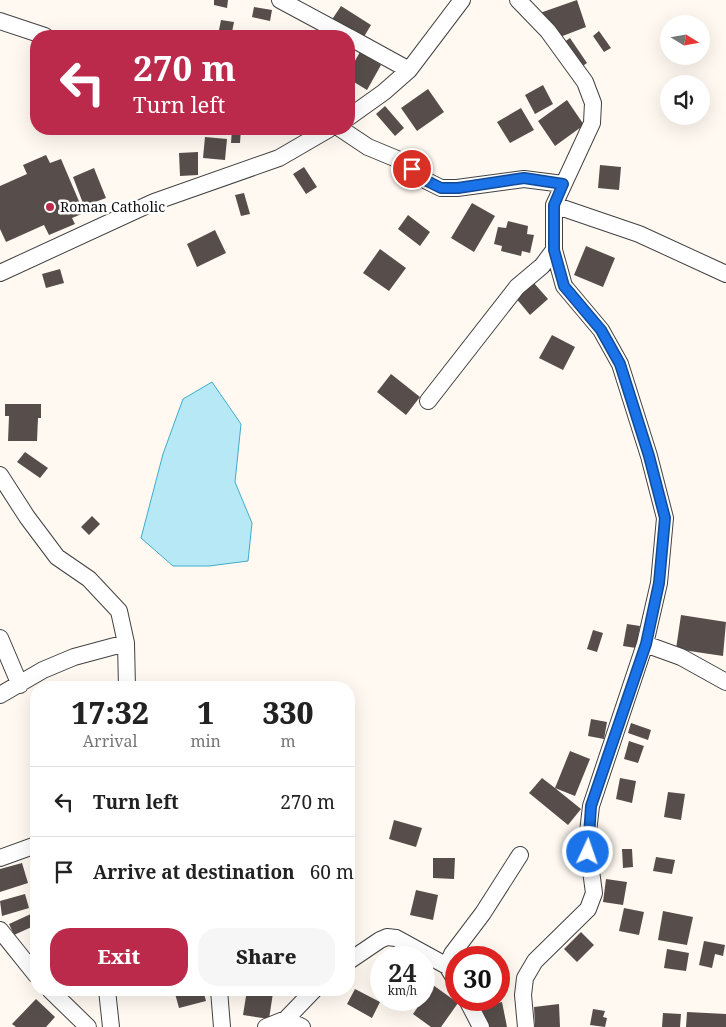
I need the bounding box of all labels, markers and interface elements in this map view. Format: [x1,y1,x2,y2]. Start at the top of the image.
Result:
north arrow [660,15,710,65]
map controls [660,15,710,125]
text: 270 m [133,44,236,91]
icon: left [50,50,115,115]
button: sound [660,75,710,125]
text: Turn left [133,89,225,119]
pin [391,148,433,190]
icon: arrive [398,155,426,183]
place label: Roman Catholic [60,197,165,216]
marker: Roman Catholic [44,201,56,213]
text: 17:32 [72,692,149,733]
text: 1 [197,692,214,733]
text: 330 [262,692,313,733]
text: Arrival [83,730,138,752]
text: min [190,730,221,752]
text: m [280,730,296,752]
icon: left [50,788,78,816]
text: Turn left [93,789,179,815]
text: 270 m [280,789,335,815]
position arrow [561,825,613,877]
icon: arrive [50,858,78,886]
text: Arrive at destination [93,859,295,885]
text: 60 m [310,859,354,885]
button: Exit [50,928,188,986]
button: Share [198,928,335,986]
speed limit sign: 30 [445,946,510,1011]
text: 24 [388,955,417,989]
text: km/h [388,982,417,999]

